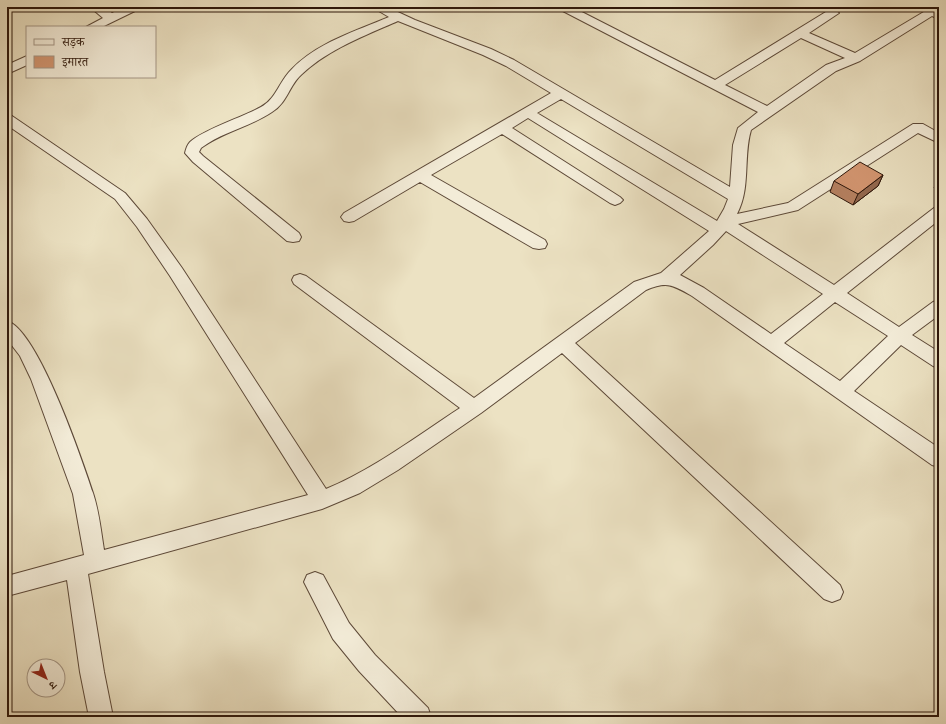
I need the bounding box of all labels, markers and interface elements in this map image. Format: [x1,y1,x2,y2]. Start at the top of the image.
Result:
legend [26,26,156,78]
text: सड़क [61,34,86,50]
text: इमारत [61,54,89,70]
north arrow [26,658,66,698]
text: उ [44,677,60,693]

